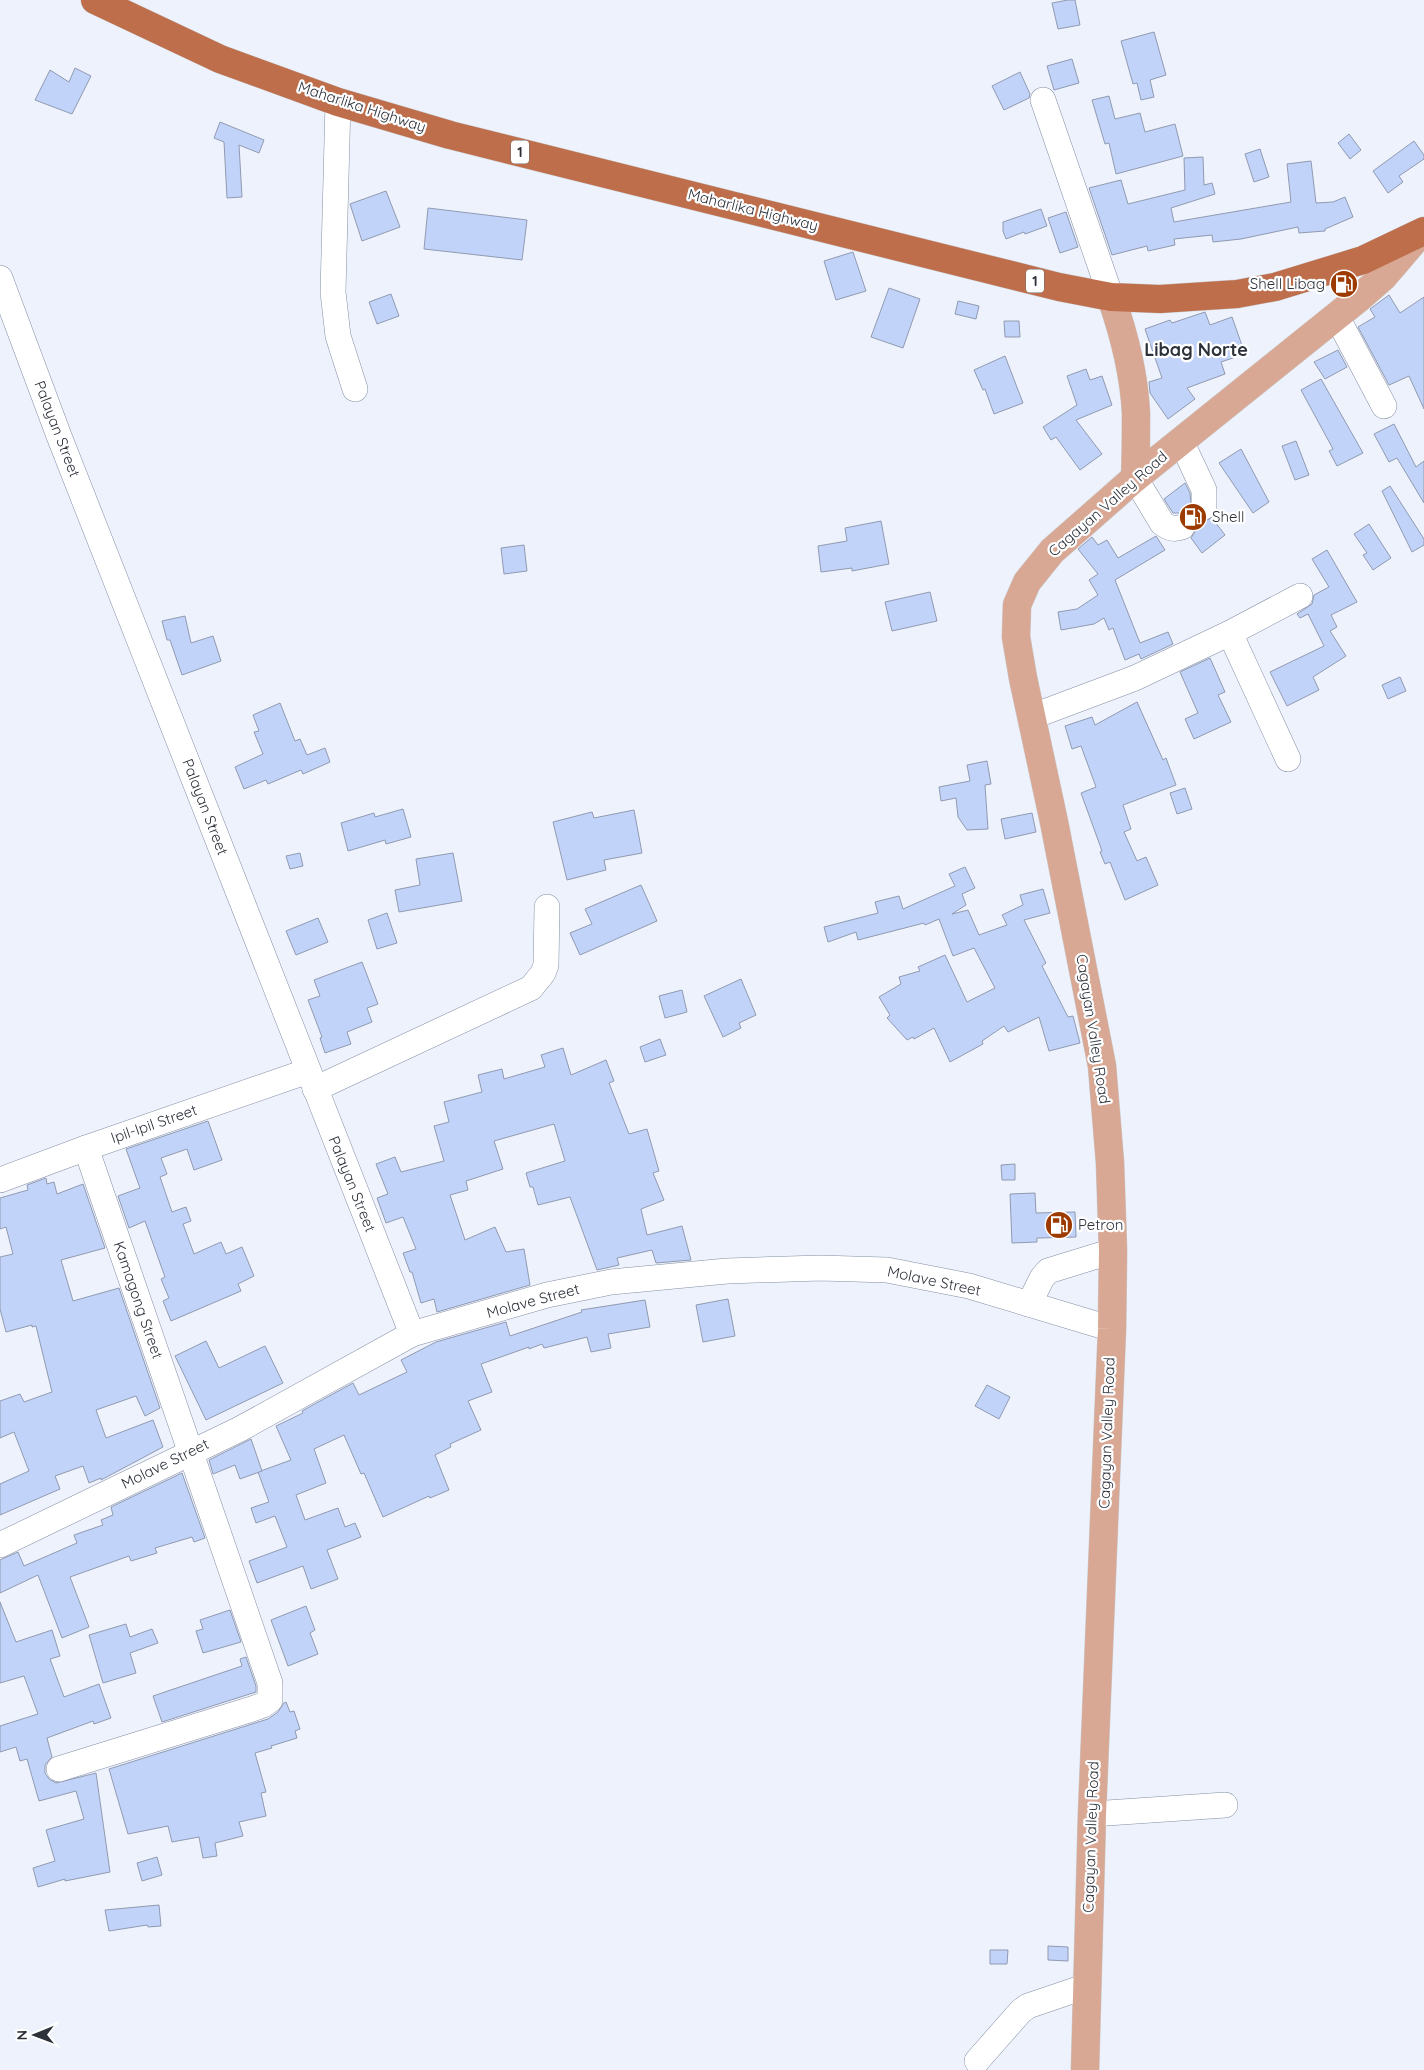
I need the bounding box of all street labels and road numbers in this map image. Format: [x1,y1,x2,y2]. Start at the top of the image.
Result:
street label: Maharlika Highway [296,77,429,136]
road number: 1 [511,140,529,163]
street label: Maharlika Highway [686,184,820,235]
road number: 1 [1026,270,1044,292]
street label: Palayan Street [30,378,85,480]
street label: Cagayan Valley Road [1044,447,1171,560]
street label: Palayan Street [178,756,233,858]
street label: Cagayan Valley Road [1072,953,1115,1105]
street label: Ipil-Ipil Street [108,1100,199,1147]
street label: Palayan Street [325,1133,380,1235]
street label: Kamagong Street [109,1238,168,1361]
street label: Molave Street [886,1261,983,1300]
street label: Molave Street [484,1279,581,1322]
street label: Cagayan Valley Road [1094,1357,1119,1509]
street label: Molave Street [118,1434,212,1493]
street label: Cagayan Valley Road [1078,1761,1103,1913]

